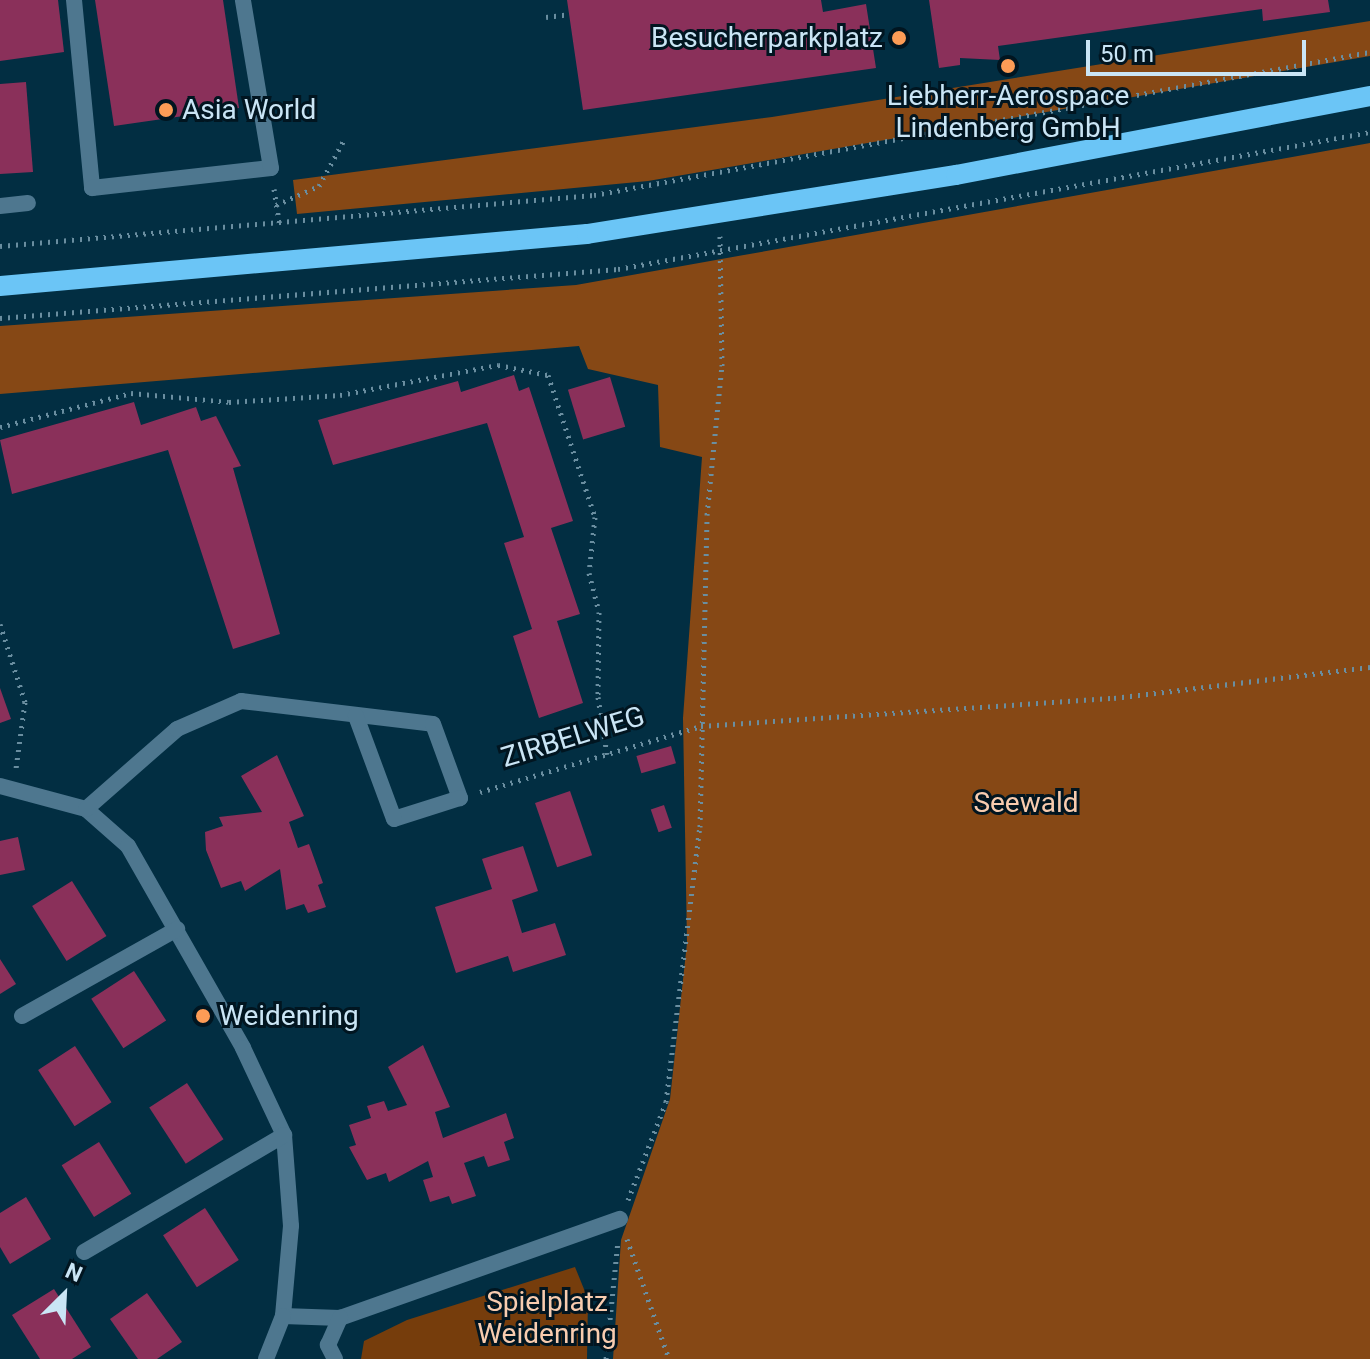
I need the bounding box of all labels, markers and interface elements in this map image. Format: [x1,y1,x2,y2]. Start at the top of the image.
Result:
place label: Besucherparkplatz [651,21,883,55]
scale bar [1090,24,1310,74]
marker: Besucherparkplatz [890,29,908,47]
text: 50 m [1100,40,1154,68]
marker: Liebherr-Aerospace Lindenberg GmbH [999,57,1017,75]
place label: Liebherr-Aerospace Lindenberg GmbH [887,79,1129,145]
place label: Asia World [182,93,316,127]
marker: Asia World [157,101,175,119]
street label: ZIRBELWEG [497,699,649,775]
park label: Seewald [973,786,1079,820]
place label: Weidenring [219,999,359,1033]
marker: Weidenring [194,1007,212,1025]
north arrow [24,1255,104,1335]
text: N [62,1258,86,1287]
park label: Spielplatz Weidenring [477,1285,617,1351]

